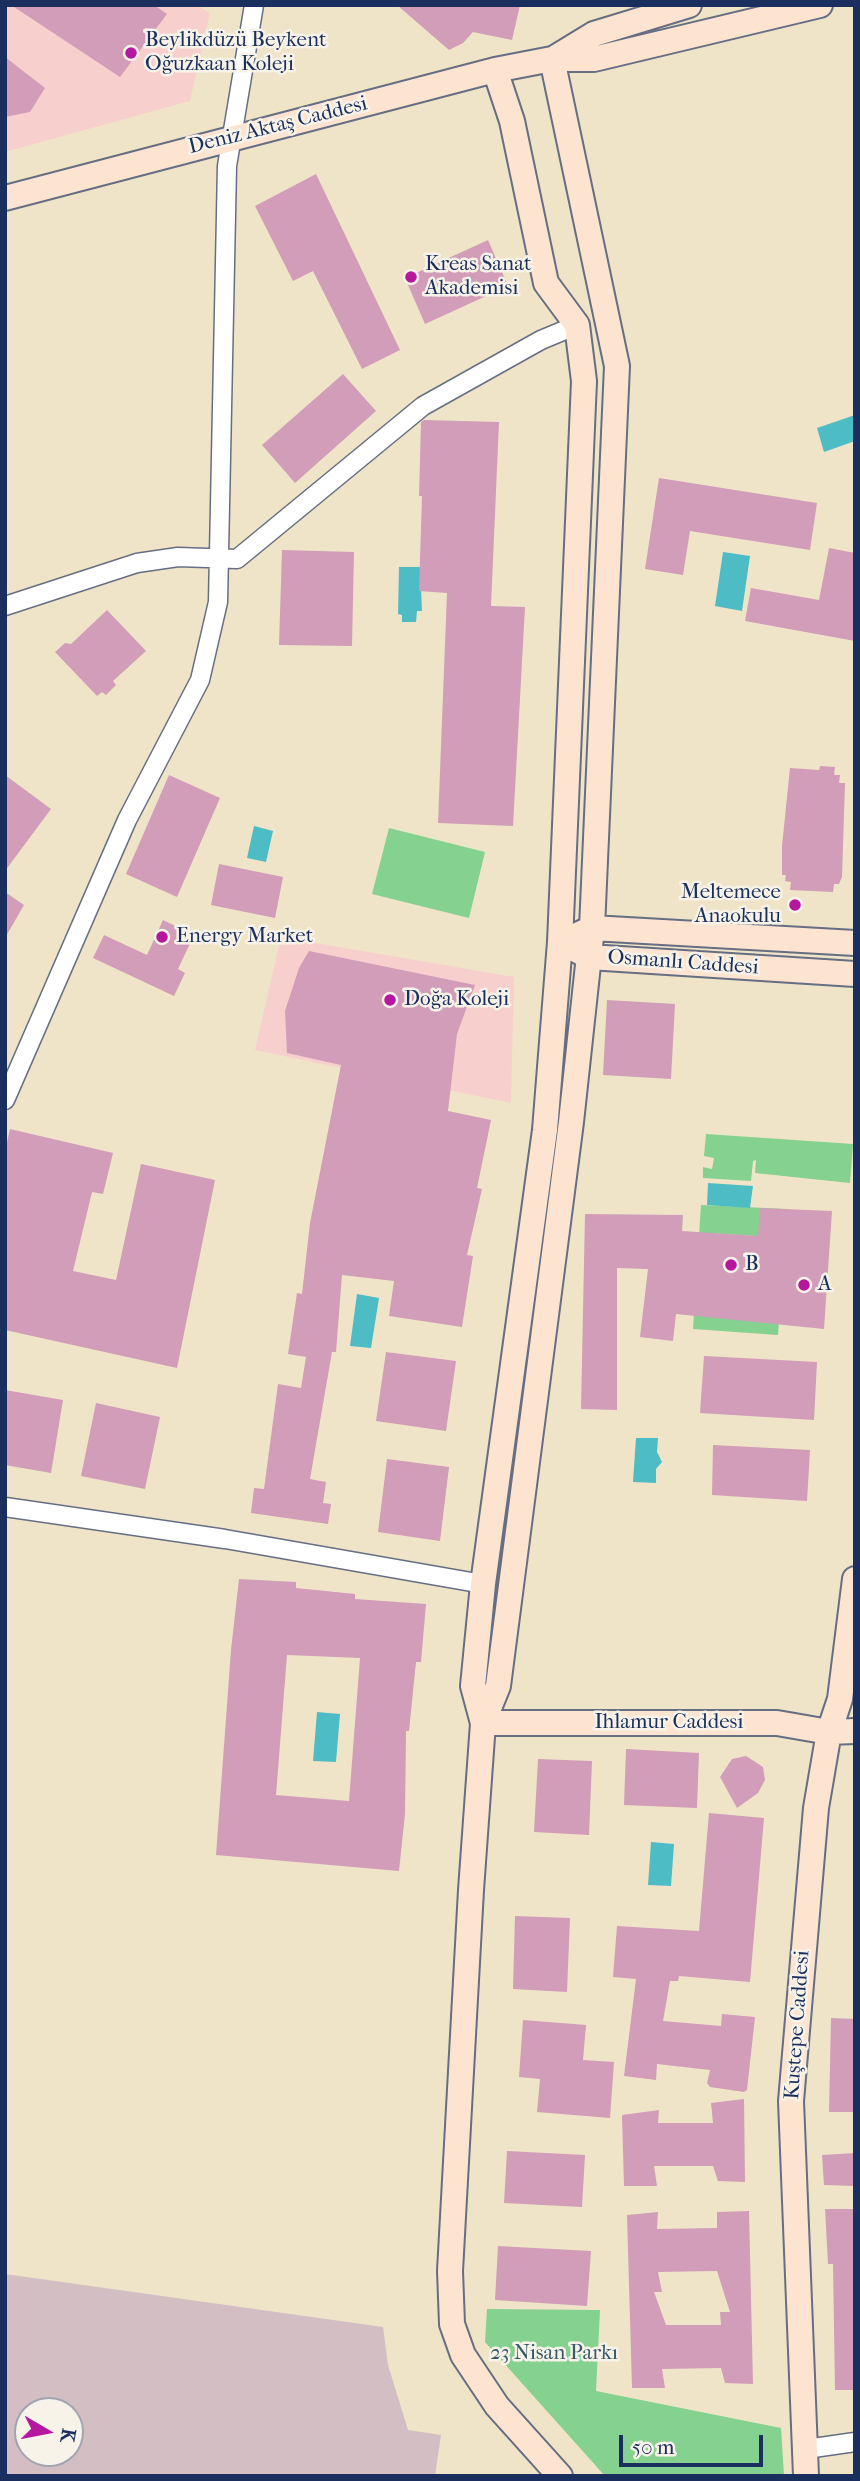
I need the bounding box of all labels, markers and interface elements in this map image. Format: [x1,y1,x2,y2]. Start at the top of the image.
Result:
place label: Beylikdüzü Beykent Oğuzkaan Koleji [145,28,326,78]
marker: Beylikdüzü Beykent Oğuzkaan Koleji [123,45,139,61]
street label: Deniz Aktaş Caddesi [186,92,370,160]
place label: Kreas Sanat Akademisi [425,252,531,302]
marker: Kreas Sanat Akademisi [403,269,419,285]
place label: Meltemece Anaokulu [681,880,781,930]
marker: Meltemece Anaokulu [787,897,803,913]
place label: Energy Market [176,924,313,950]
marker: Energy Market [154,929,170,945]
street label: Osmanlı Caddesi [607,945,759,981]
place label: Doğa Koleji [404,987,509,1013]
marker: Doğa Koleji [382,992,398,1008]
place label: B [745,1252,759,1278]
marker: B [723,1257,739,1273]
place label: A [818,1272,832,1298]
marker: A [796,1277,812,1293]
street label: Ihlamur Caddesi [594,1710,744,1736]
street label: Kuştepe Caddesi [780,1949,816,2101]
park label: 23 Nisan Parkı [490,2341,618,2367]
north arrow [14,2397,84,2467]
scale bar [622,2422,766,2466]
text: K [56,2427,80,2444]
text: 50 m [632,2435,675,2459]

